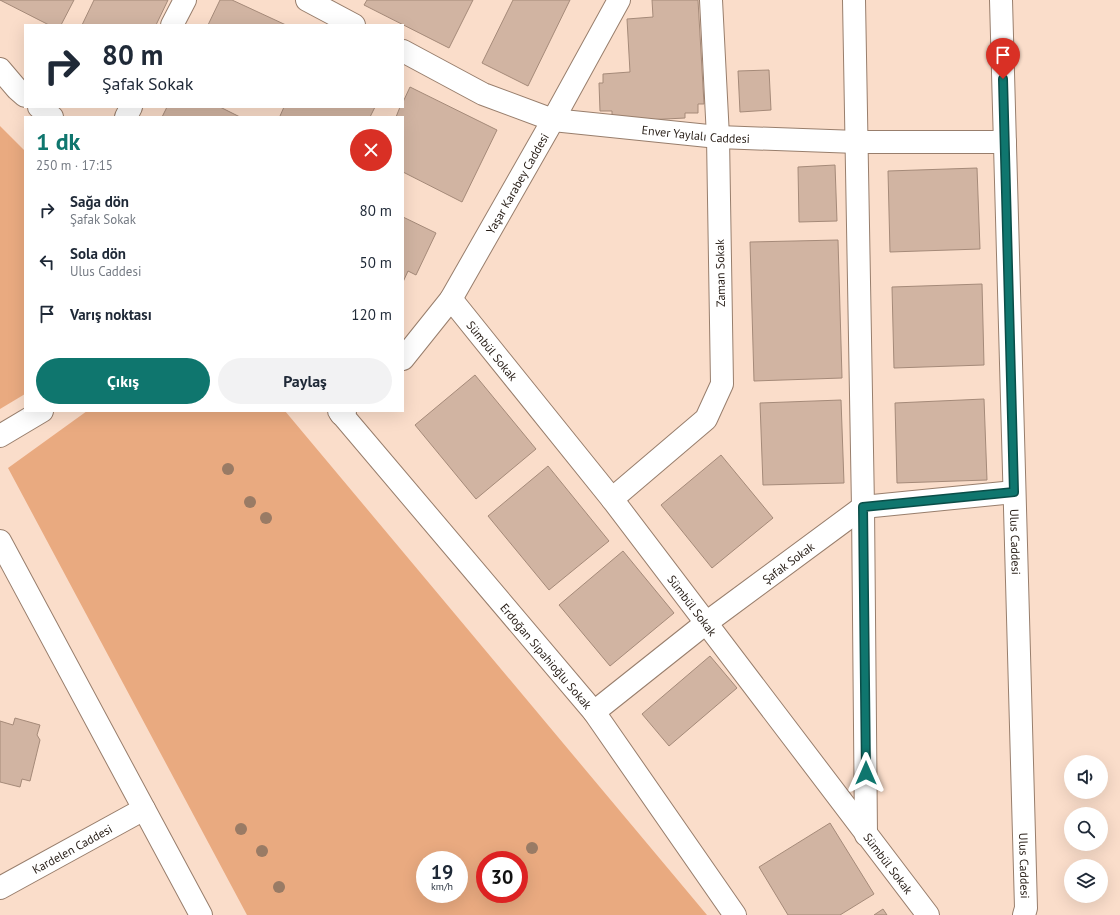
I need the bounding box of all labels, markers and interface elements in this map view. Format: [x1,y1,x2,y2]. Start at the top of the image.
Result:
text: 80 m [102,36,163,73]
pin [986,38,1020,79]
icon: right [36,40,88,92]
icon: arrive [992,44,1014,66]
text: Şafak Sokak [102,72,193,95]
street label: Enver Yaylalı Caddesi [641,122,750,146]
text: 1 dk [36,126,80,157]
button: close [350,129,392,171]
street label: Yaşar Karabey Caddesi [482,130,552,236]
text: 250 m · 17:15 [36,157,113,174]
text: Sağa dön [70,192,129,211]
icon: right [36,199,58,221]
text: 80 m [359,201,392,220]
text: Şafak Sokak [70,211,136,228]
street label: Zaman Sokak [712,239,728,307]
text: Sola dön [70,244,126,263]
icon: left [36,251,58,273]
text: 50 m [359,253,392,272]
text: Ulus Caddesi [70,263,141,280]
icon: arrive [36,303,58,325]
text: Varış noktası [70,305,152,324]
text: 120 m [351,305,392,324]
street label: Sümbül Sokak [464,317,521,384]
button: Çıkış [36,358,210,404]
button: Paylaş [218,358,392,404]
street label: Ulus Caddesi [1008,509,1024,575]
street label: Şafak Sokak [759,538,817,587]
street label: Sümbül Sokak [665,572,721,639]
street label: Erdoğan Sipahioğlu Sokak [498,600,596,712]
position arrow [845,752,887,794]
map controls [1064,755,1108,903]
button: sound [1064,755,1108,799]
button: search [1064,807,1108,851]
street label: Kardelen Caddesi [29,821,114,877]
street label: Sümbül Sokak [861,830,917,897]
street label: Ulus Caddesi [1016,832,1033,899]
speed limit sign: 30 [476,851,528,903]
text: 19 [431,859,453,885]
button: layers [1064,859,1108,903]
text: km/h [431,880,453,893]

